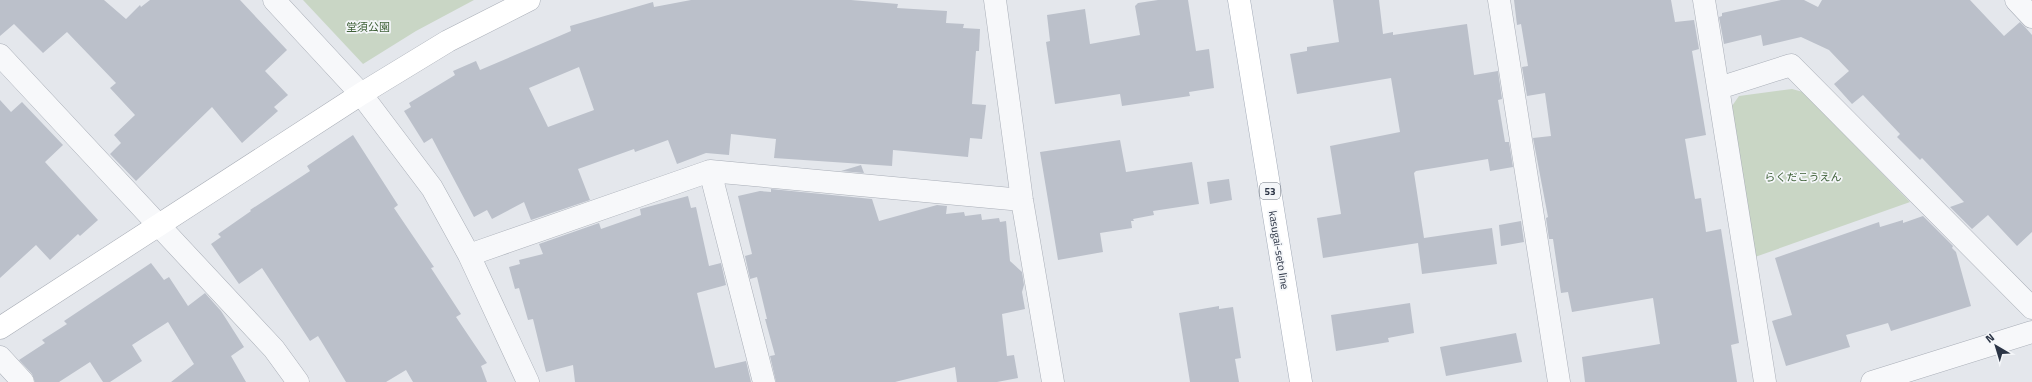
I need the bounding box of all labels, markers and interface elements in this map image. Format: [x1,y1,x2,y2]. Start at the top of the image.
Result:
park label: 堂須公園 [346,19,390,35]
park label: らくだこうえん [1765,169,1842,185]
road number: 53 [1260,183,1280,199]
street label: kasugai-seto line [1265,210,1293,291]
north arrow [1976,326,2016,366]
text: N [1982,329,1998,347]

